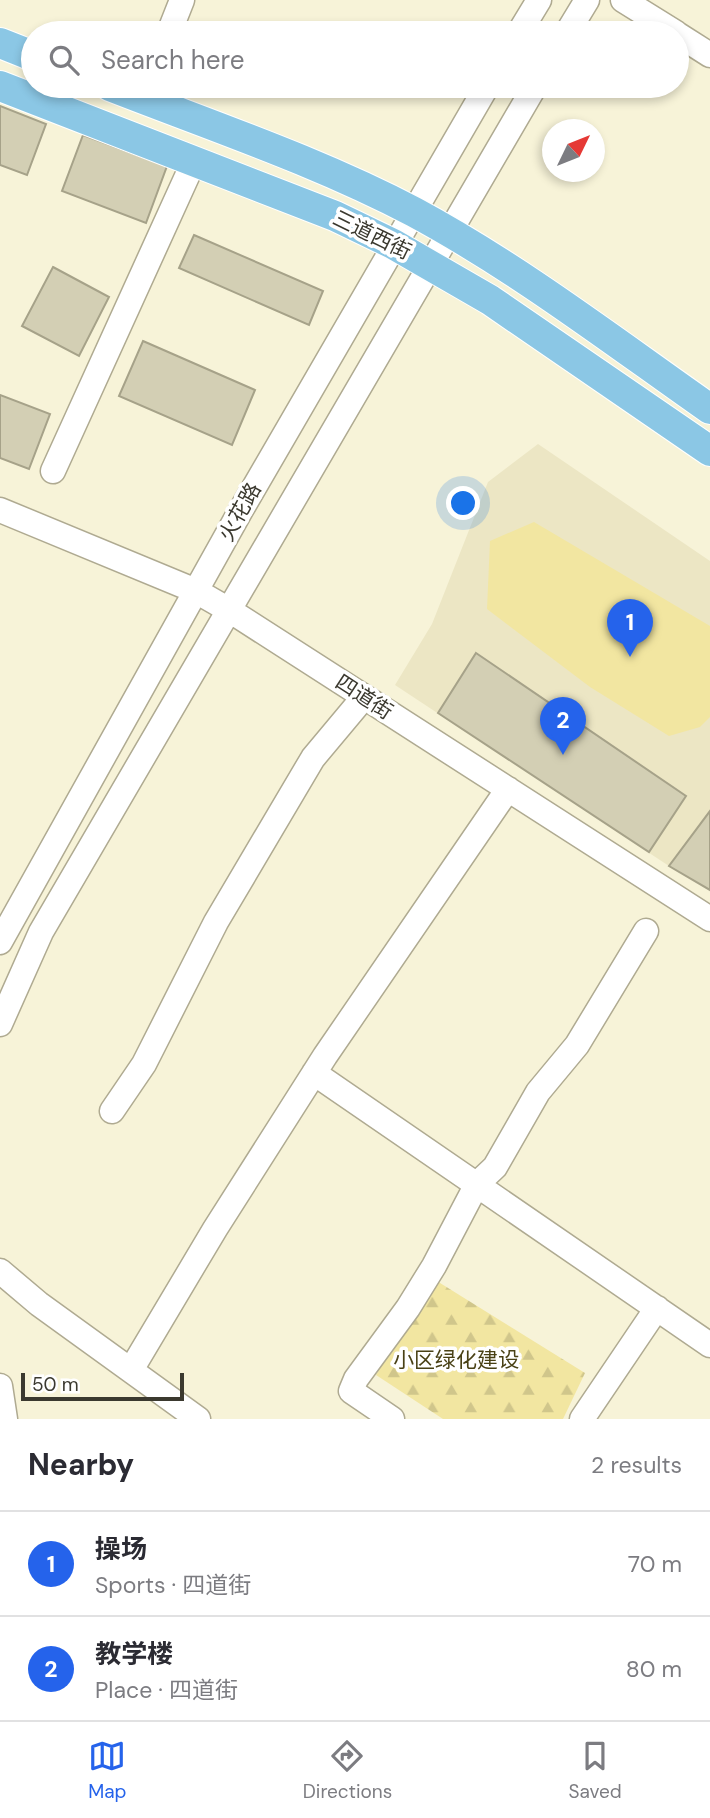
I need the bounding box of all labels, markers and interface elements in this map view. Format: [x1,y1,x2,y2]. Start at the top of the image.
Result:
search box [21,21,689,98]
icon: search [45,41,83,79]
text: Search here [101,43,244,77]
north arrow [542,119,605,182]
street label: 三道西街 [328,204,416,266]
street label: 火花路 [212,478,268,546]
your location [446,486,480,520]
pin: 1 [607,599,653,657]
street label: 四道街 [330,668,398,726]
pin: 2 [540,697,586,755]
park label: 小区绿化建设 [393,1346,519,1374]
scale bar [21,1370,184,1402]
text: 50 m [32,1372,79,1397]
text: Nearby [28,1445,134,1484]
text: 2 results [591,1450,682,1480]
text: 操场 [95,1532,147,1566]
text: 1 [47,1549,55,1579]
text: 70 m [628,1549,682,1579]
text: Sports · 四道街 [95,1570,251,1600]
text: 教学楼 [95,1637,173,1671]
text: 2 [44,1654,58,1684]
text: 80 m [626,1654,682,1684]
text: Place · 四道街 [95,1675,238,1705]
tab: Map [88,1737,126,1804]
tab: Directions [303,1737,392,1804]
tab: Saved [569,1737,622,1804]

